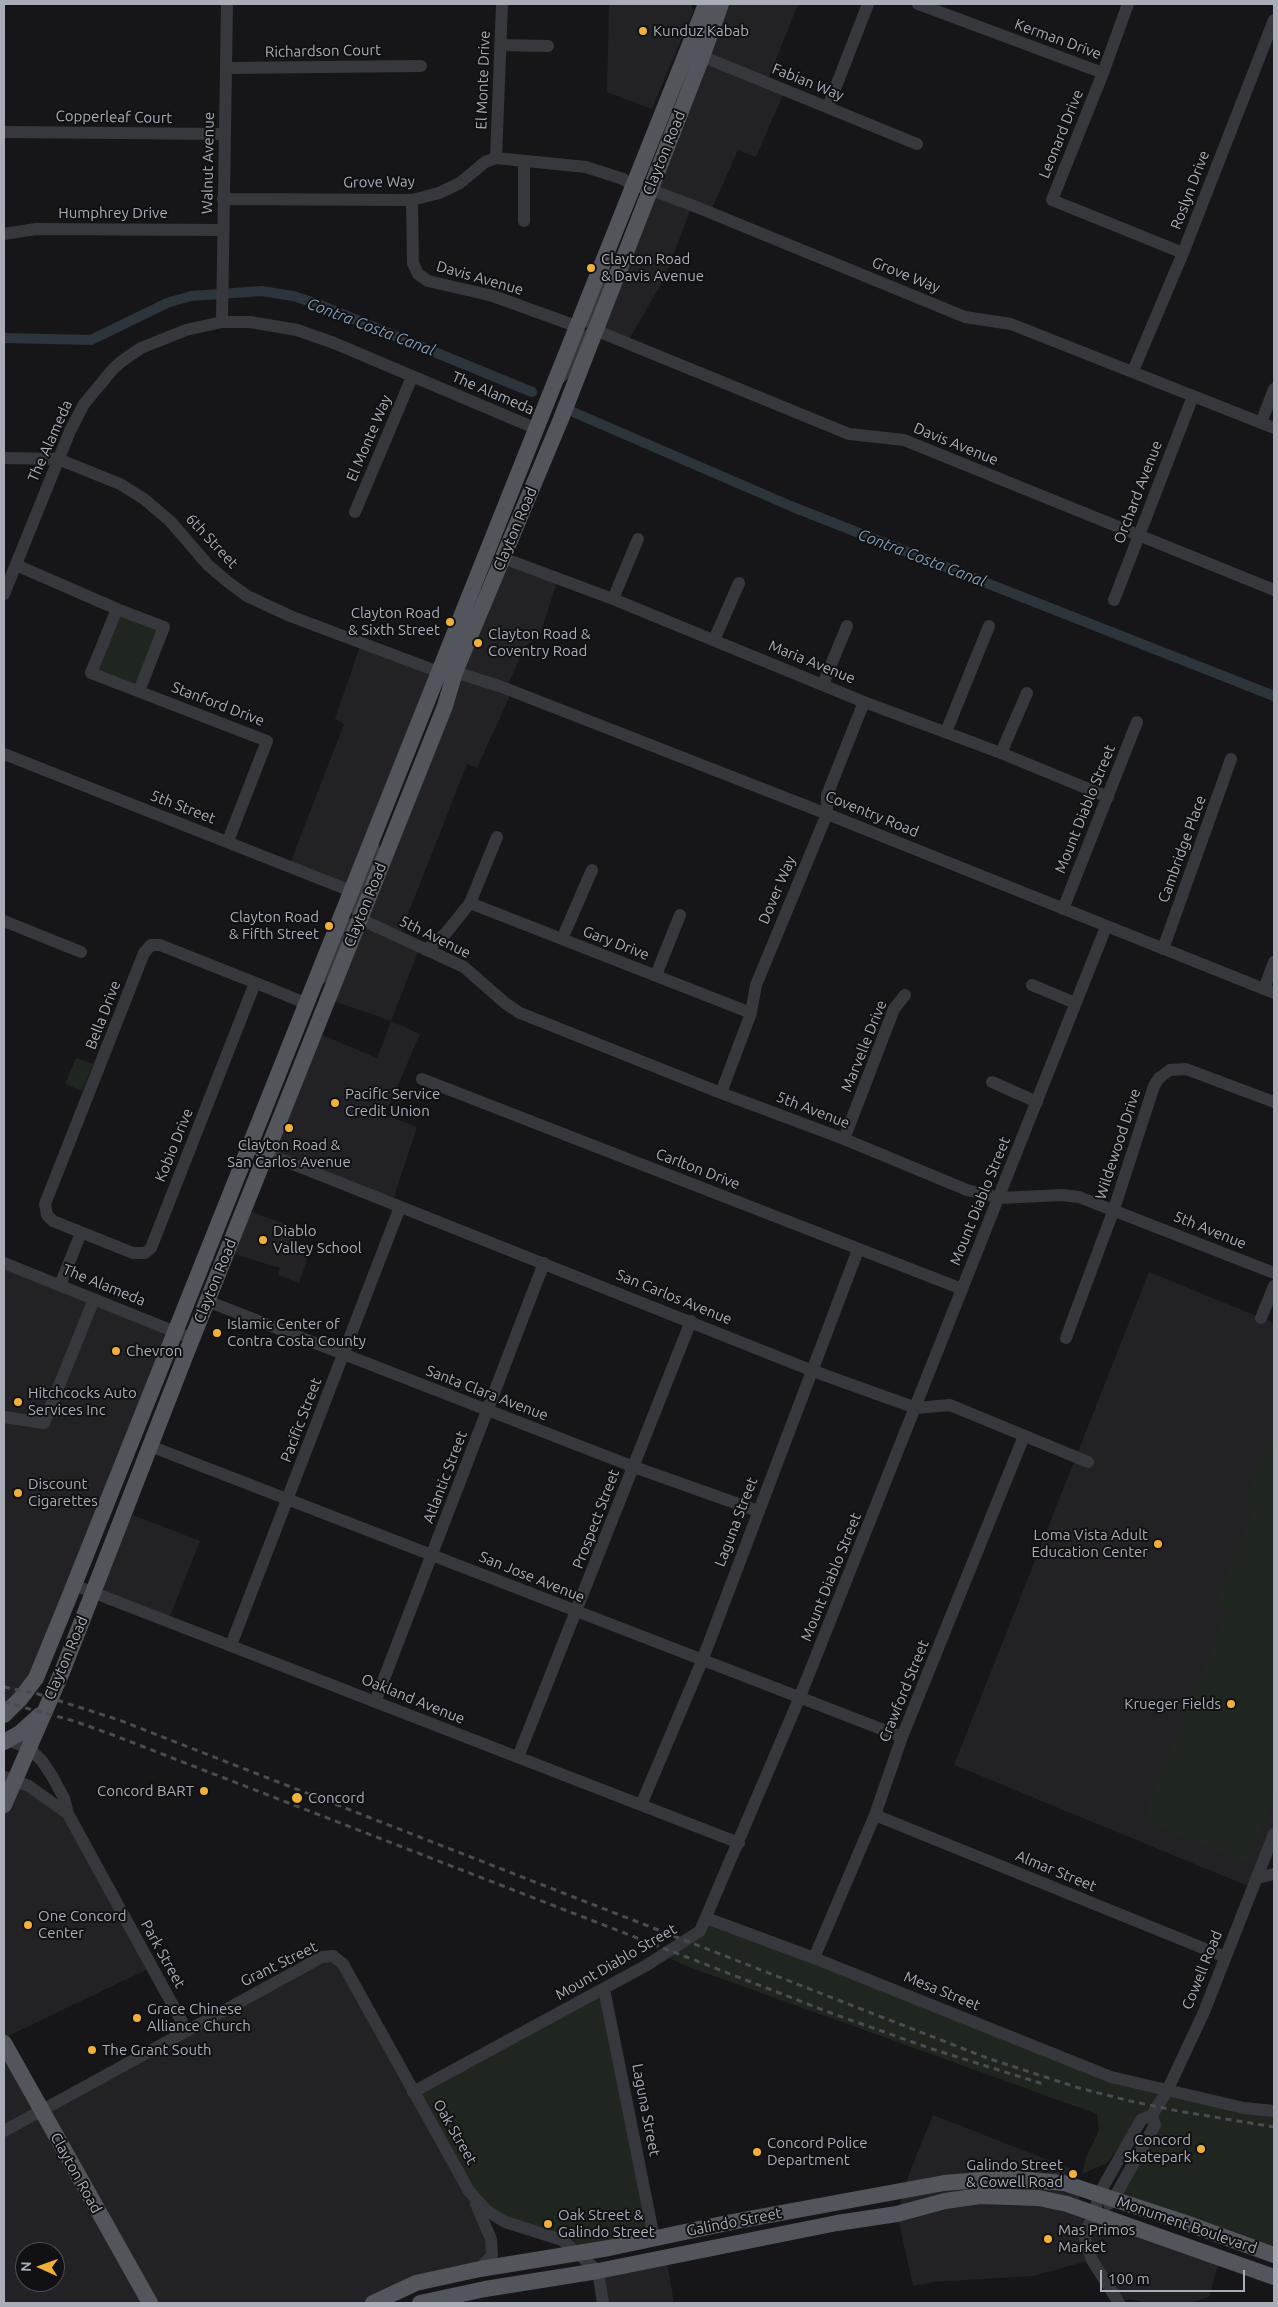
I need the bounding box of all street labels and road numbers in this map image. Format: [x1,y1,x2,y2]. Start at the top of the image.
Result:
street label: Kerman Drive [1012,15,1104,63]
street label: El Monte Drive [472,30,494,130]
street label: Richardson Court [265,41,381,61]
street label: Fabian Way [770,59,846,105]
street label: Leonard Drive [1035,87,1087,181]
street label: Copperleaf Court [56,107,172,127]
street label: Clayton Road [639,108,689,198]
street label: Walnut Avenue [198,112,218,214]
street label: Roslyn Drive [1167,148,1213,232]
street label: Grove Way [343,172,415,192]
street label: Humphrey Drive [58,204,168,222]
street label: Grove Way [869,253,943,297]
street label: Davis Avenue [434,257,526,299]
street label: The Alameda [449,368,537,418]
street label: El Monte Way [343,392,395,484]
street label: The Alameda [24,397,76,485]
street label: Davis Avenue [911,419,1001,469]
street label: Orchard Avenue [1110,438,1166,546]
street label: Clayton Road [489,484,541,574]
street label: 6th Street [182,510,242,572]
street label: Maria Avenue [766,636,858,688]
street label: Stanford Drive [169,678,267,730]
street label: Mount Diablo Street [1051,742,1119,876]
street label: 5th Street [148,786,218,828]
street label: Coventry Road [823,787,921,841]
street label: Cambridge Place [1154,793,1210,905]
street label: Dover Way [755,853,799,927]
street label: Clayton Road [340,860,390,950]
street label: 5th Avenue [397,912,473,962]
street label: Gary Drive [580,922,652,964]
street label: Bella Drive [82,978,124,1052]
street label: Marvelle Drive [837,997,891,1095]
street label: Wildewood Drive [1092,1086,1144,1202]
street label: 5th Avenue [774,1088,852,1132]
street label: Kobio Drive [151,1106,197,1184]
street label: Mount Diablo Street [946,1134,1014,1268]
street label: Carlton Drive [653,1145,743,1193]
street label: 5th Avenue [1171,1207,1249,1253]
street label: Clayton Road [190,1236,240,1326]
street label: The Alameda [60,1260,148,1310]
street label: San Carlos Avenue [613,1266,735,1328]
street label: Santa Clara Avenue [423,1361,551,1425]
street label: Pacific Street [277,1375,325,1465]
street label: Atlantic Street [419,1428,471,1526]
street label: Prospect Street [569,1467,623,1571]
street label: Laguna Street [711,1475,761,1569]
street label: Mount Diablo Street [797,1510,865,1644]
street label: San Jose Avenue [476,1548,588,1606]
street label: Clayton Road [40,1613,92,1703]
street label: Crawford Street [875,1637,933,1745]
street label: Oakland Avenue [359,1670,467,1728]
street label: Almar Street [1013,1847,1099,1895]
street label: Park Street [137,1917,189,1991]
street label: Mount Diablo Street [552,1920,680,2004]
street label: Cowell Road [1178,1928,1226,2012]
street label: Grant Street [238,1938,320,1990]
street label: Mesa Street [901,1968,983,2014]
street label: Laguna Street [628,2062,664,2158]
street label: Oak Street [429,2096,481,2168]
street label: Clayton Road [46,2130,106,2216]
street label: Monument Boulevard [1115,2193,1259,2257]
street label: Galindo Street [685,2204,783,2240]

